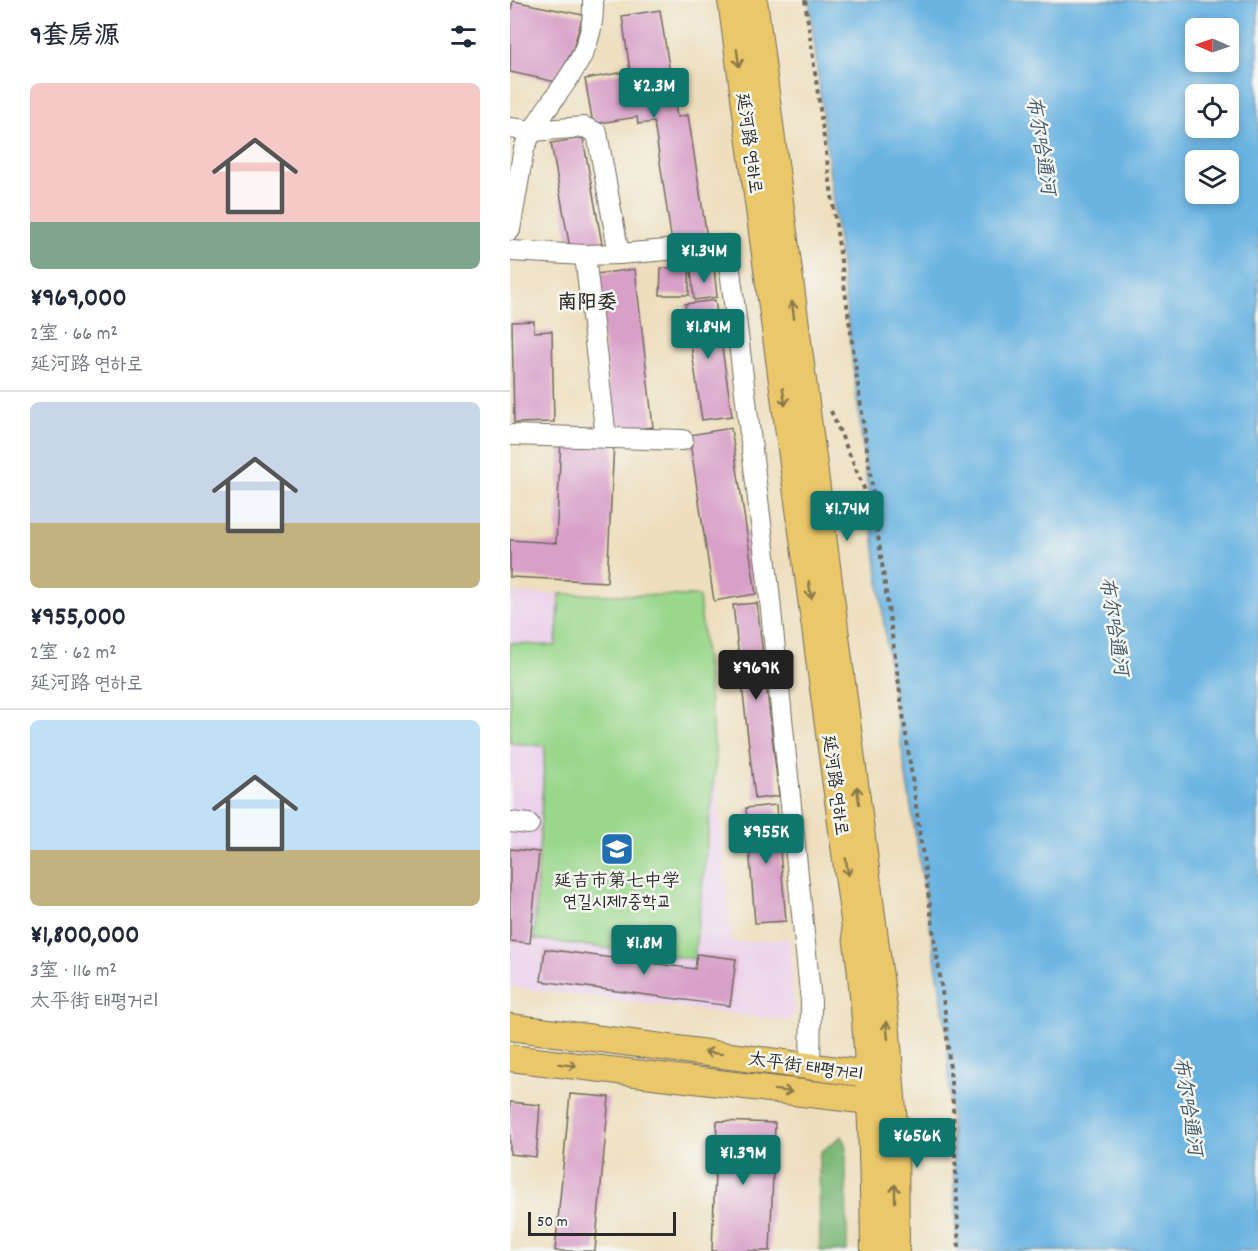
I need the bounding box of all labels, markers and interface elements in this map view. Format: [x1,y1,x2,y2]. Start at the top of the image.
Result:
north arrow [1185,18,1239,72]
map controls [1185,18,1239,204]
text: 9套房源 [30,19,120,56]
icon: filters [447,20,480,53]
one-way arrow [733,48,744,67]
pin: ¥2.3M [612,68,696,119]
text: ¥2.3M [633,73,675,101]
button: locate [1185,84,1239,138]
street label: 延河路 연하로 [728,91,767,195]
water label: 布尔哈通河 [1017,94,1061,200]
icon: home [201,122,309,230]
button: layers [1185,150,1239,204]
pin: ¥1.34M [655,233,753,284]
text: ¥1.34M [681,238,727,266]
text: ¥969,000 [30,281,127,318]
district label: 南阳委 [557,290,617,318]
one-way arrow [787,301,798,321]
pin: ¥1.84M [659,309,757,360]
text: ¥1.84M [685,314,731,342]
text: 2室 · 66 m² [30,321,118,349]
text: 延河路 연하로 [30,352,143,380]
one-way arrow [778,387,789,406]
icon: home [201,441,309,549]
pin: ¥1.74M [798,491,896,542]
text: ¥1.74M [824,496,870,524]
water label: 布尔哈通河 [1090,575,1134,681]
one-way arrow [804,580,815,600]
text: ¥955,000 [30,600,126,637]
text: 2室 · 62 m² [30,640,117,668]
pin: ¥969K [714,650,798,701]
text: ¥969K [732,655,780,683]
text: 延河路 연하로 [30,671,143,699]
street label: 延河路 연하로 [814,733,853,837]
icon: home [201,759,309,867]
one-way arrow [852,785,863,805]
pin: ¥955K [724,814,808,865]
text: ¥955K [743,819,789,847]
school or university icon: 延吉市第七中学 연길시제7중학교 [599,831,635,867]
one-way arrow [841,856,852,876]
place label: 延吉市第七中学 연길시제7중학교 [554,870,680,916]
text: ¥1,800,000 [30,918,139,955]
pin: ¥1.8M [602,925,686,976]
text: ¥1.8M [625,930,663,958]
text: 3室 · 116 m² [30,958,117,986]
text: 太平街 태평거리 [30,989,159,1017]
one-way arrow [881,1021,892,1040]
one-way arrow [703,1048,723,1059]
street label: 太平街 태평거리 [746,1048,865,1089]
water label: 布尔哈通河 [1164,1055,1208,1161]
one-way arrow [558,1060,578,1071]
one-way arrow [772,1086,792,1097]
pin: ¥656K [875,1118,959,1169]
text: ¥656K [893,1123,941,1151]
pin: ¥1.39M [694,1135,792,1186]
text: ¥1.39M [719,1140,767,1168]
one-way arrow [890,1183,901,1203]
scale bar [528,1209,676,1236]
text: 50 m [537,1211,568,1234]

